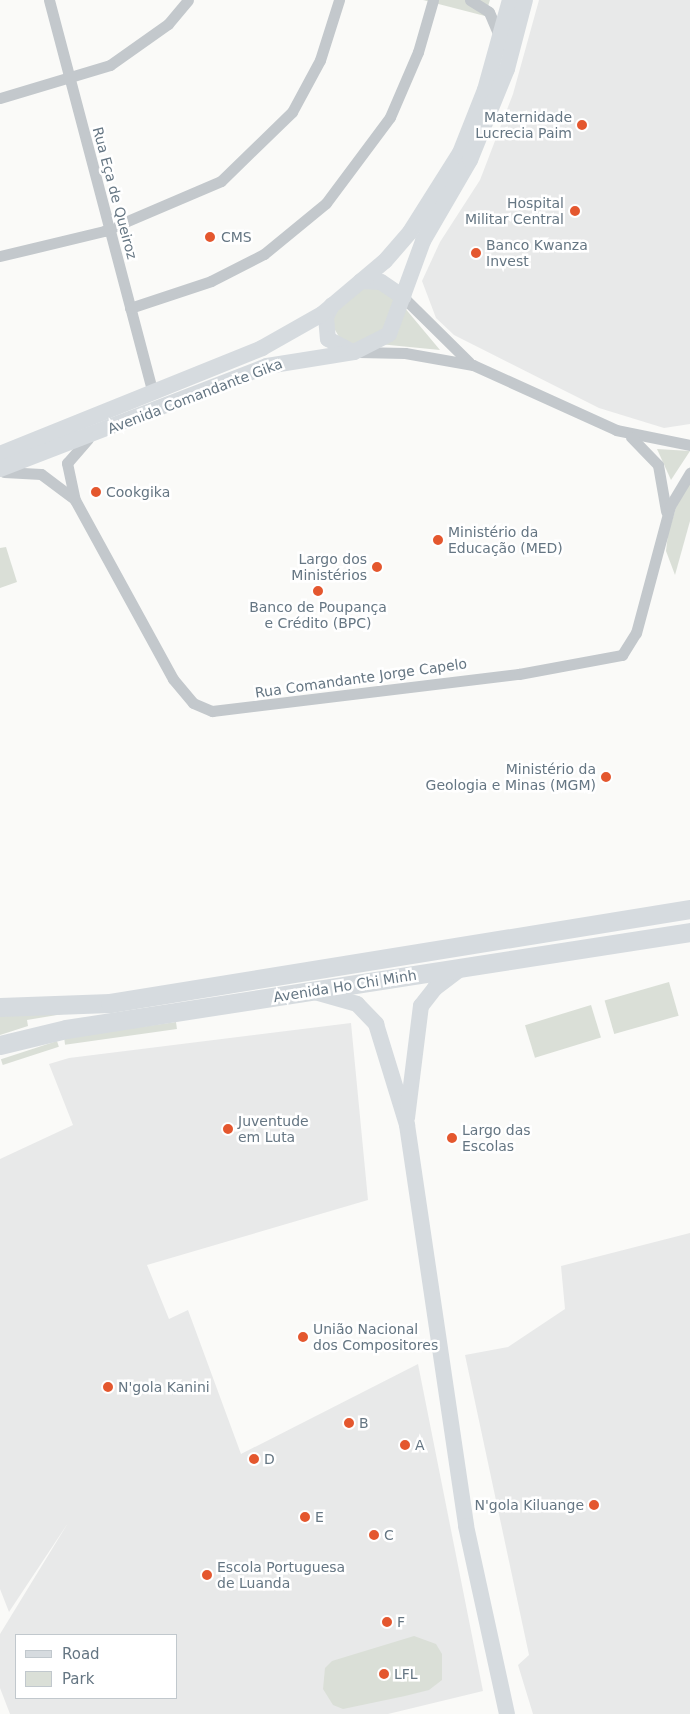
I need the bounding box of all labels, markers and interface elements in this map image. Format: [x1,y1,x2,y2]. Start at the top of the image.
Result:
place label: Maternidade Lucrecia Paim [475,109,572,142]
marker: Maternidade Lucrecia Paim [576,119,588,131]
street label: Rua Eça de Queiroz [89,125,141,261]
place label: Hospital Militar Central [465,195,564,228]
marker: Hospital Militar Central [568,204,582,218]
place label: CMS [221,229,252,245]
marker: CMS [203,230,217,244]
place label: Banco Kwanza Invest [486,237,588,270]
marker: Banco Kwanza Invest [470,247,482,259]
street label: Avenida Comandante Gika [105,355,285,437]
place label: Cookgika [106,484,170,500]
marker: Cookgika [90,486,102,498]
place label: Ministério da Educação (MED) [448,524,563,556]
marker: Ministério da Educação (MED) [432,534,444,546]
place label: Largo dos Ministérios [291,551,367,584]
marker: Largo dos Ministérios [371,561,383,573]
marker: Banco de Poupança e Crédito (BPC) [312,585,324,597]
place label: Banco de Poupança e Crédito (BPC) [249,599,387,632]
street label: Rua Comandante Jorge Capelo [254,655,468,701]
place label: Ministério da Geologia e Minas (MGM) [426,761,596,794]
marker: Ministério da Geologia e Minas (MGM) [600,771,612,783]
street label: Avenida Ho Chi Minh [272,966,418,1006]
place label: Juventude em Luta [238,1113,309,1146]
place label: Largo das Escolas [462,1122,531,1154]
marker: Juventude em Luta [222,1123,234,1135]
marker: Largo das Escolas [446,1132,458,1144]
place label: União Nacional dos Compositores [313,1321,438,1354]
marker: União Nacional dos Compositores [297,1331,309,1343]
place label: N'gola Kanini [118,1379,210,1395]
marker: N'gola Kanini [102,1381,114,1393]
place label: B [359,1415,369,1431]
marker: B [343,1417,355,1429]
place label: A [415,1437,425,1453]
marker: A [399,1439,411,1451]
place label: D [264,1451,275,1467]
marker: D [248,1453,260,1465]
place label: N'gola Kiluange [475,1497,584,1513]
marker: N'gola Kiluange [588,1499,600,1511]
place label: E [315,1509,324,1525]
marker: E [299,1511,311,1523]
place label: C [384,1527,394,1543]
marker: C [368,1529,380,1541]
place label: Escola Portuguesa de Luanda [217,1559,345,1591]
marker: Escola Portuguesa de Luanda [201,1569,213,1581]
place label: F [397,1614,405,1630]
marker: F [381,1616,393,1628]
legend [15,1634,178,1699]
text: Road [62,1645,100,1663]
place label: LFL [394,1666,418,1682]
marker: LFL [378,1668,390,1680]
text: Park [62,1670,94,1688]

